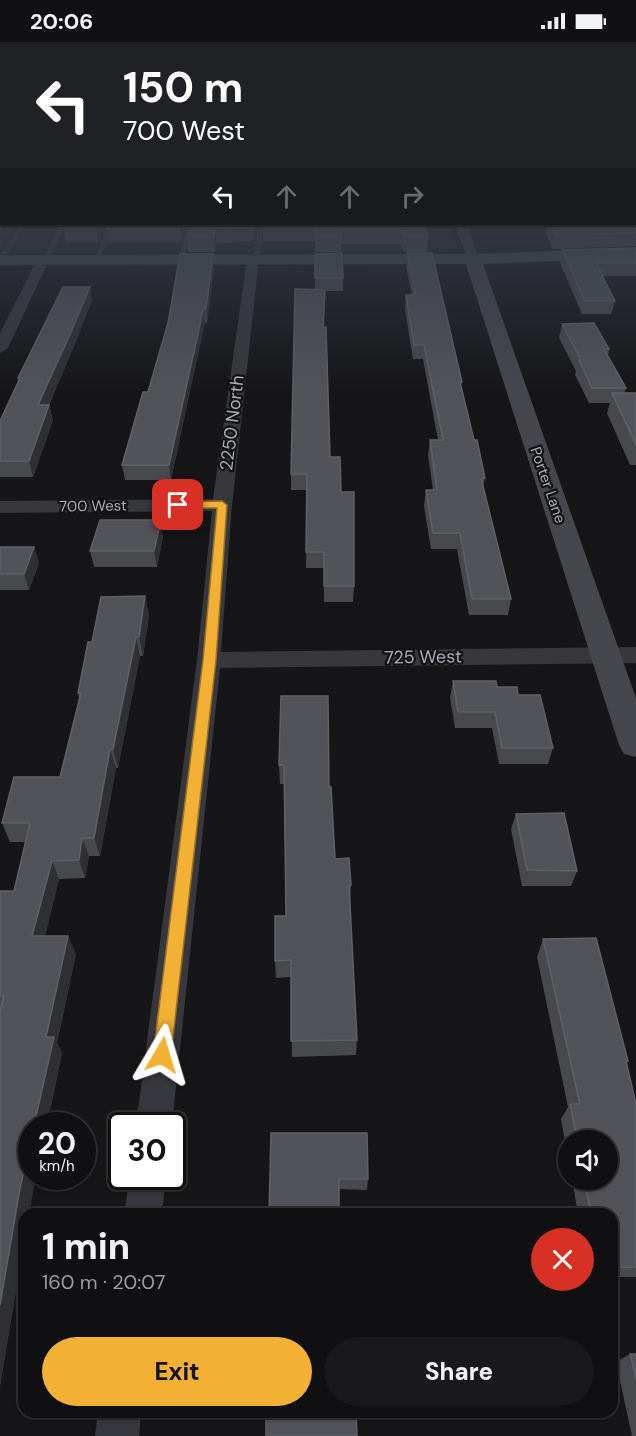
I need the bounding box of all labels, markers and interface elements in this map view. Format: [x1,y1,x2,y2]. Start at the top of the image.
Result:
text: 20:06 [30,7,93,36]
text: 150 m [123,60,243,115]
icon: left [24,66,102,144]
text: 700 West [123,113,245,148]
icon: left [207,180,240,213]
icon: ahead [270,180,303,213]
icon: ahead [333,180,366,213]
icon: right [396,180,429,213]
street label: 2250 North [214,374,250,472]
street label: Porter Lane [526,444,570,526]
pin [152,479,203,530]
icon: arrive [161,488,194,521]
street label: 700 West [59,495,127,517]
street label: 725 West [384,644,462,670]
position arrow [130,1023,194,1087]
speed limit sign: 30 [108,1112,186,1190]
text: 20 [38,1124,76,1163]
map controls [558,1130,618,1190]
button: sound [558,1130,618,1190]
text: km/h [39,1156,75,1176]
text: 1 min [42,1223,130,1270]
button: close [531,1228,594,1291]
text: 160 m · 20:07 [42,1269,165,1295]
button: Exit [42,1337,312,1406]
button: Share [324,1337,594,1406]

